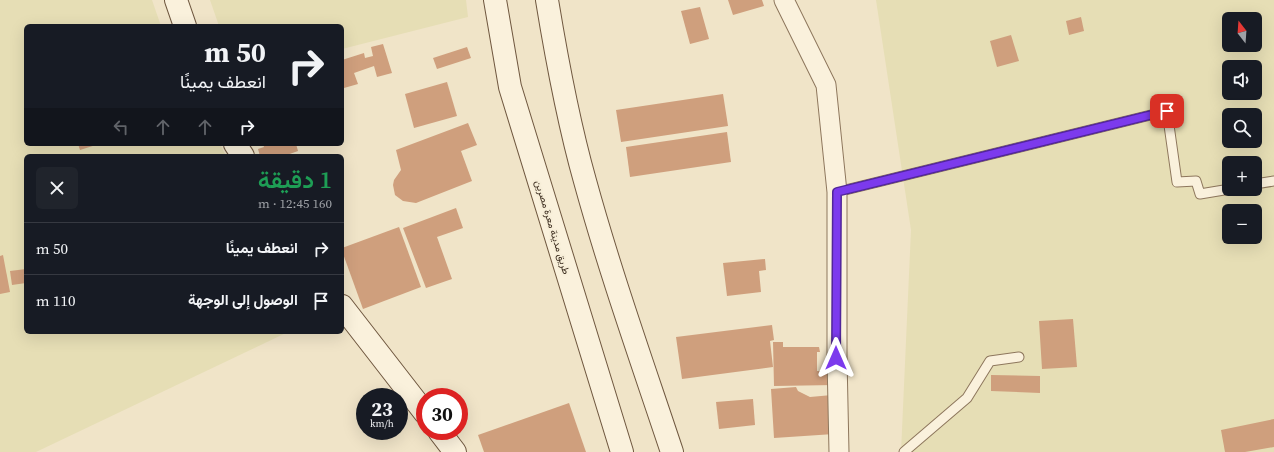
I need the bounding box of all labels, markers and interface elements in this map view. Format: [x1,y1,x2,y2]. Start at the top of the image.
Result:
north arrow [1222,12,1262,52]
map controls [1222,12,1262,244]
text: 50 m [204,33,266,71]
icon: right [280,40,332,92]
button: sound [1222,60,1262,100]
text: انعطف يمينًا [180,69,266,94]
pin [1150,94,1184,128]
icon: arrive [1156,100,1178,122]
button: search [1222,108,1262,148]
icon: left [110,116,132,138]
icon: ahead [152,116,174,138]
icon: ahead [194,116,216,138]
icon: right [236,116,258,138]
button: + [1222,156,1262,196]
text: 1 دقيقة [258,163,332,196]
button: close [36,167,78,209]
street label: طريق مدينة معرة مصرين [532,178,573,276]
text: 160 m · 12:45 [258,195,332,212]
button: − [1222,204,1262,244]
text: انعطف يمينًا [226,237,298,258]
text: 50 m [36,238,68,259]
icon: right [310,238,332,260]
text: الوصول إلى الوجهة [188,289,298,310]
text: 110 m [36,290,76,311]
icon: arrive [310,290,332,312]
position arrow [815,337,857,379]
speed limit sign: 30 [416,388,468,440]
text: 23 [371,395,393,423]
text: km/h [370,417,394,430]

